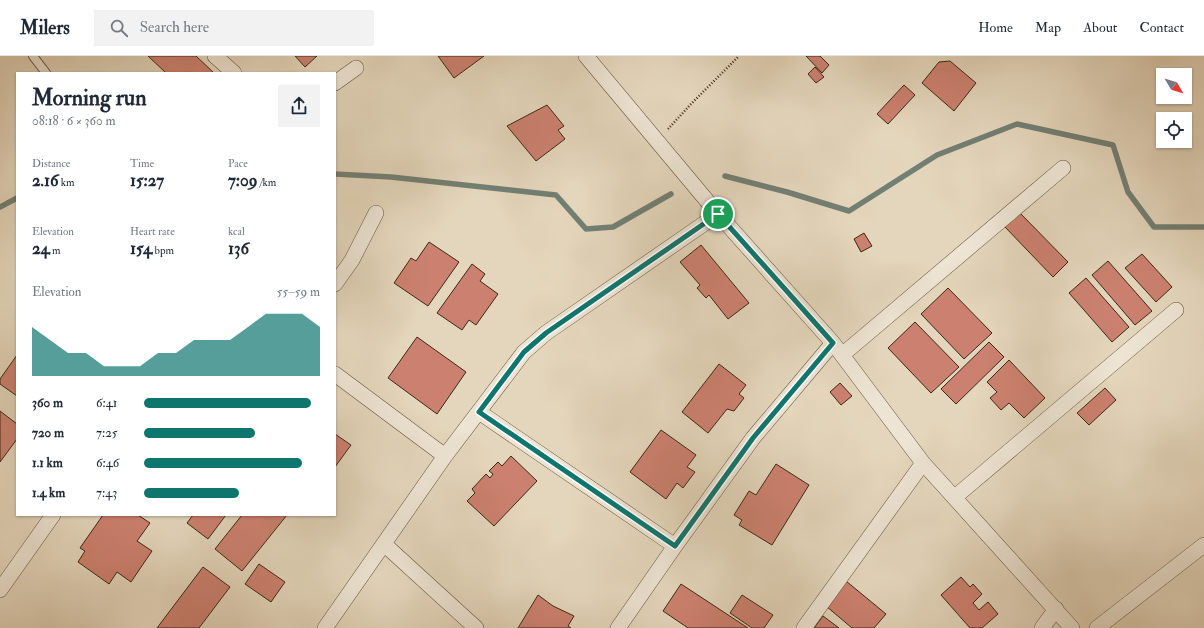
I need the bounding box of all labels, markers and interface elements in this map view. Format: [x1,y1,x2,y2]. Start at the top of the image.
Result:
search box [94,10,374,46]
text: Milers [20,16,70,40]
icon: search [108,17,130,39]
text: Search here [140,18,209,37]
text: Home [978,19,1013,36]
text: Map [1035,19,1061,36]
text: About [1083,19,1117,36]
text: Contact [1139,19,1184,36]
north arrow [1156,68,1192,104]
map controls [1156,68,1192,148]
text: Morning run [32,84,147,112]
button: share [278,85,320,127]
button: locate [1156,112,1192,148]
text: 08:18 · 6 × 360 m [32,113,116,129]
text: Distance [32,157,70,170]
text: Time [130,157,154,170]
text: Pace [228,157,248,170]
text: 2.16 [32,170,58,191]
text: 15:27 [130,170,164,191]
text: 7:09 [228,170,257,191]
text: km [58,176,75,189]
text: /km [257,176,276,189]
pin [701,197,735,231]
icon: arrive [707,203,729,225]
text: Elevation [32,225,74,238]
text: Heart rate [130,225,175,238]
text: kcal [228,225,245,238]
text: 24 [32,238,50,259]
text: 154 [130,238,152,259]
text: 136 [228,238,249,259]
text: m [50,244,61,257]
text: bpm [152,244,174,257]
text: Elevation [32,284,82,300]
text: 55–59 m [277,284,320,300]
text: 360 m [32,395,63,411]
text: 6:41 [96,395,117,411]
text: 720 m [32,425,64,441]
text: 7:25 [96,425,117,441]
text: 1.1 km [32,455,63,471]
text: 6:46 [96,455,119,471]
text: 1.4 km [32,485,65,501]
text: 7:43 [96,485,117,501]

